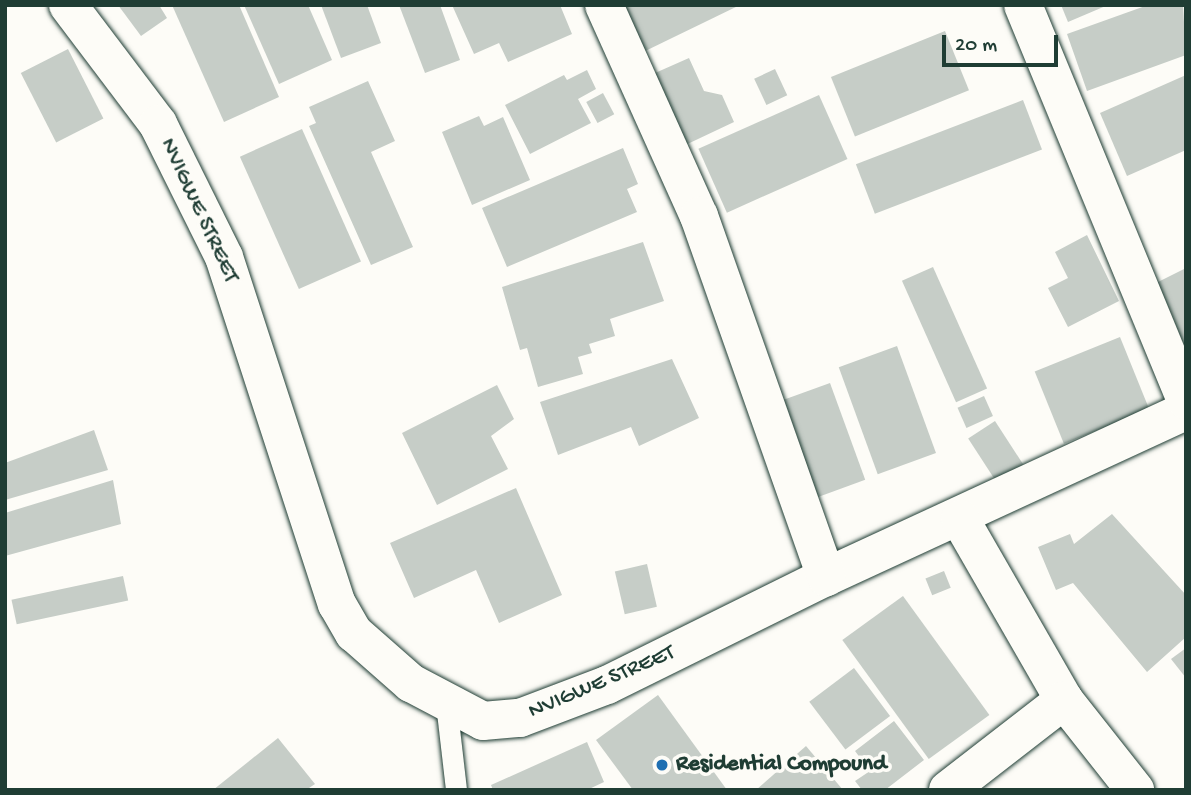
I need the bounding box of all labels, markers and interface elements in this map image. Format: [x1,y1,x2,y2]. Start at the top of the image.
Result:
scale bar [946,21,1062,65]
text: 20 m [955,34,997,59]
street label: NVIGWE STREET [152,134,244,288]
street label: NVIGWE STREET [525,640,679,726]
place label: Residential Compound [676,751,886,779]
marker: Residential Compound [654,757,670,773]

